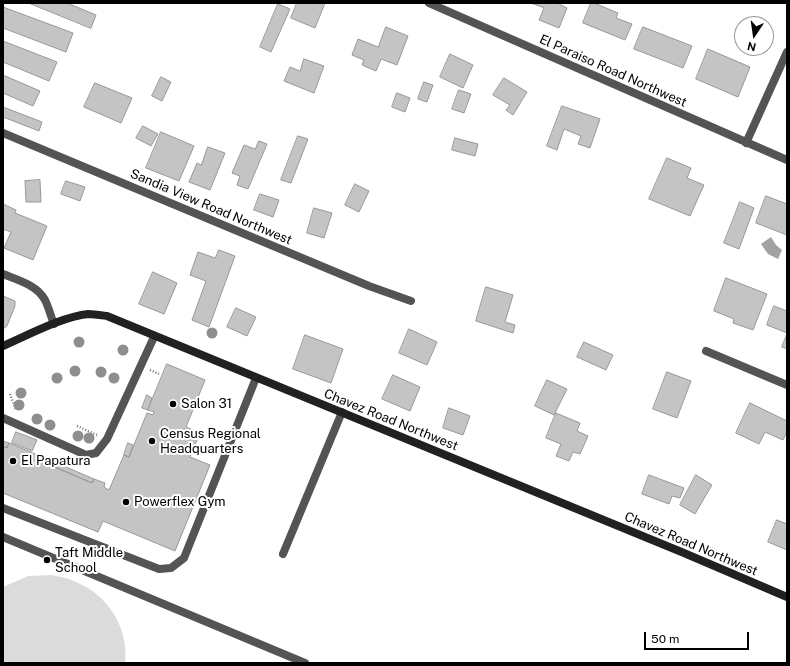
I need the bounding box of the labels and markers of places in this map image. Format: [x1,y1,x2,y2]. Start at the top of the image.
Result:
place label: Salon 31 [181,396,232,412]
marker: Salon 31 [168,399,178,409]
place label: Census Regional Headquarters [160,426,261,457]
marker: Census Regional Headquarters [147,436,157,446]
place label: El Papatura [21,453,91,469]
marker: El Papatura [8,456,18,466]
place label: Powerflex Gym [134,494,226,510]
marker: Powerflex Gym [121,497,131,507]
place label: Taft Middle School [55,545,123,576]
marker: Taft Middle School [42,555,52,565]

